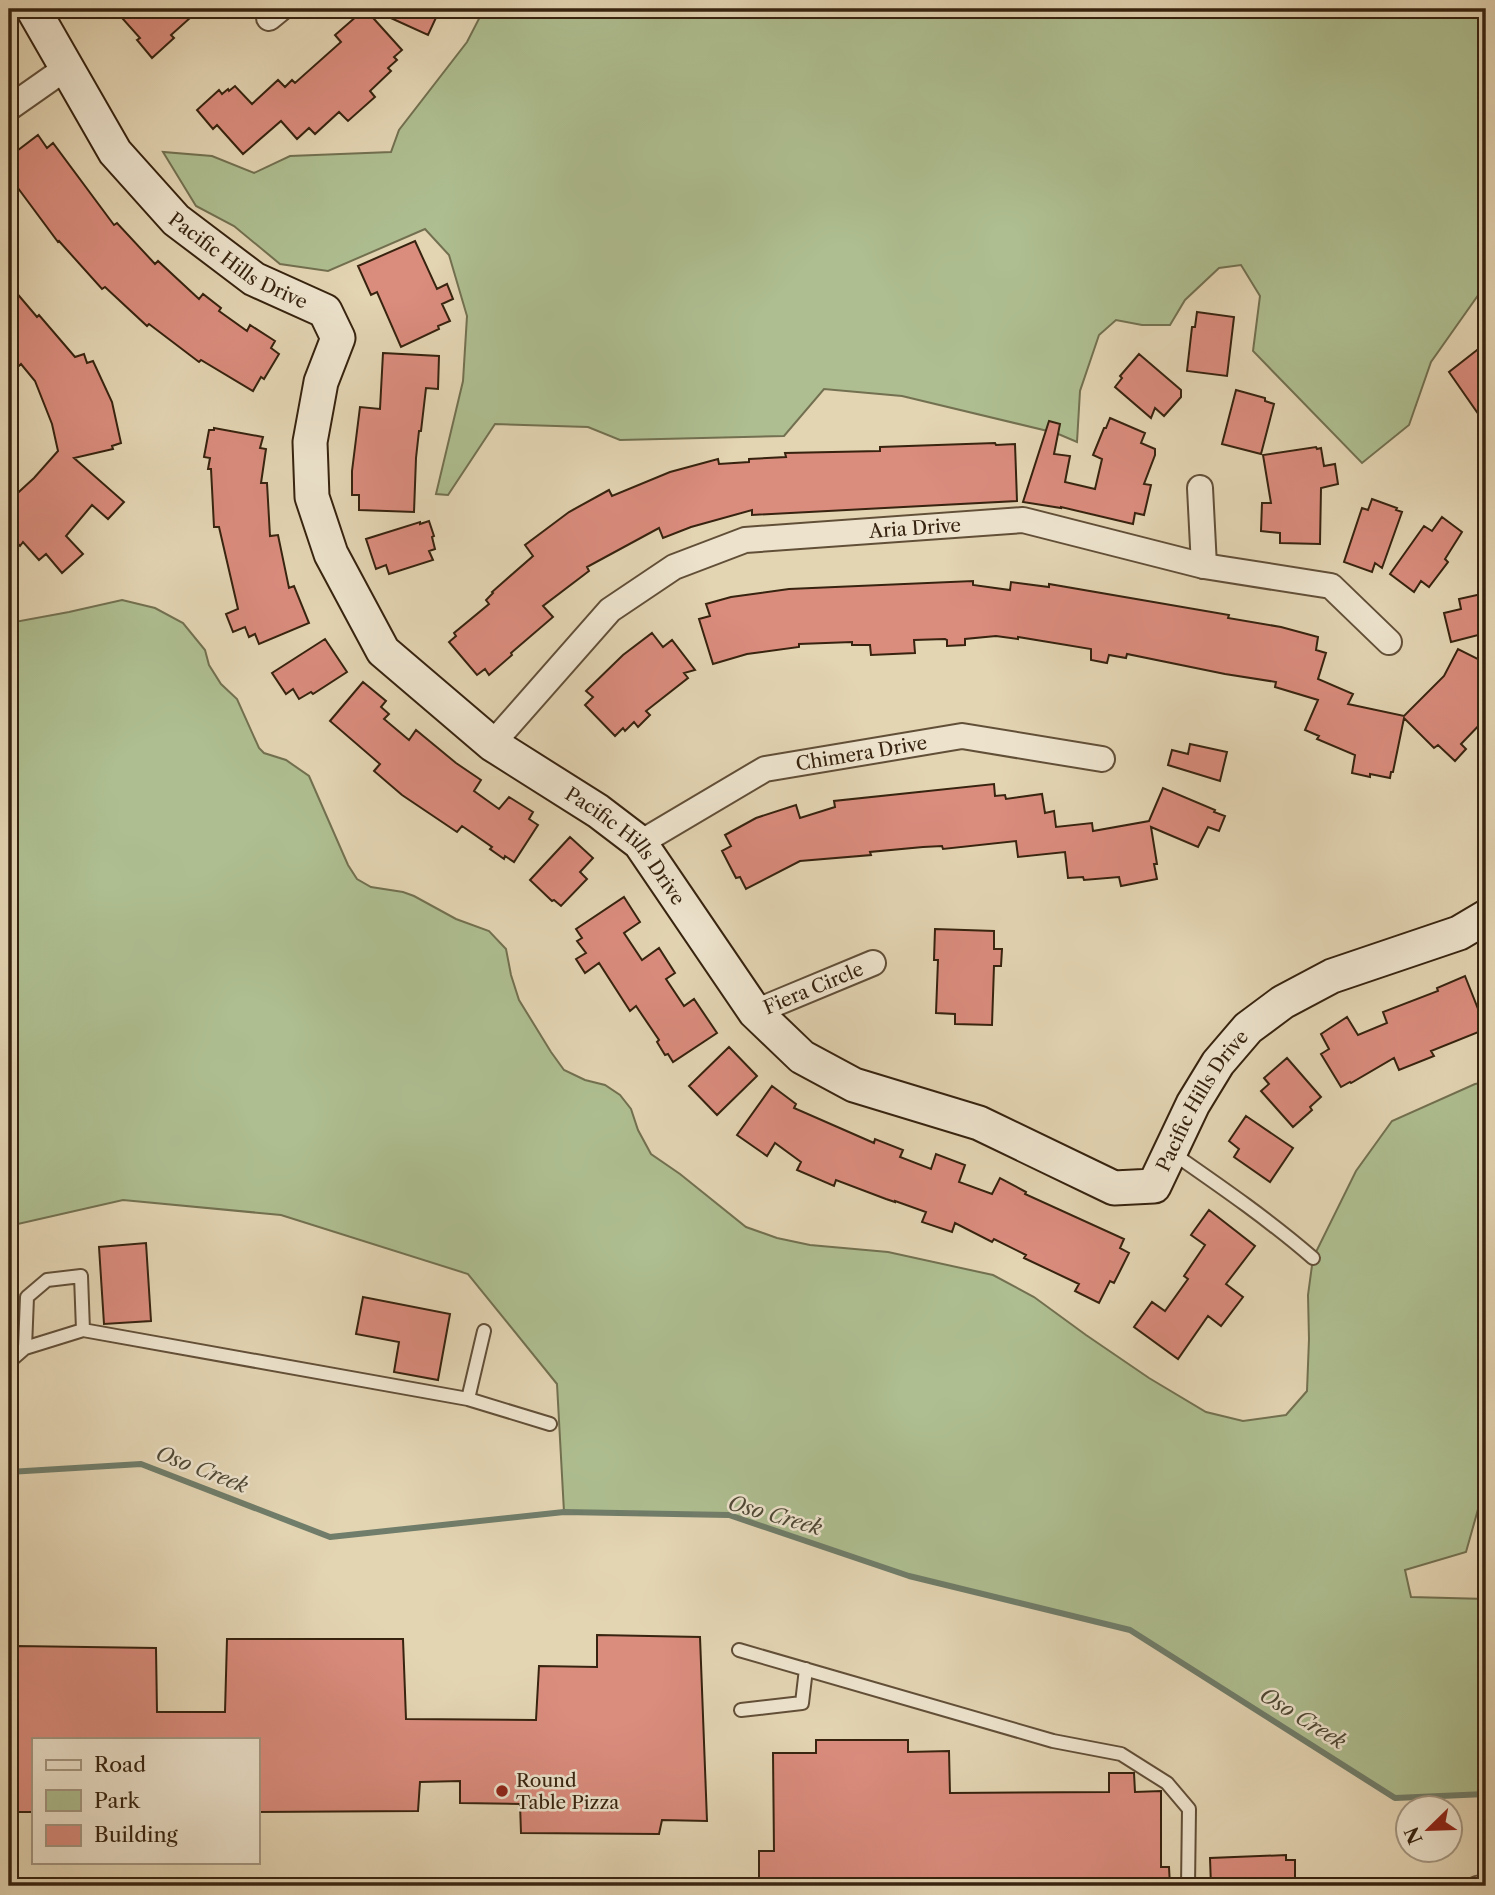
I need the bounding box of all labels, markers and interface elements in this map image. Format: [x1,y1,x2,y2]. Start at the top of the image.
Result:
street label: Pacific Hills Drive [164,207,311,313]
street label: Aria Drive [867,513,962,543]
street label: Chimera Drive [794,731,929,775]
street label: Pacific Hills Drive [561,782,690,909]
street label: Fiera Circle [760,957,867,1019]
street label: Pacific Hills Drive [1151,1025,1253,1175]
water label: Oso Creek [152,1440,252,1498]
water label: Oso Creek [725,1490,825,1540]
water label: Oso Creek [1255,1682,1351,1754]
legend [32,1738,259,1864]
text: Road [94,1752,146,1777]
place label: Round Table Pizza [516,1769,619,1814]
marker: Round Table Pizza [494,1783,510,1799]
text: Park [94,1788,140,1813]
north arrow [1394,1794,1464,1864]
text: Building [94,1822,179,1847]
text: N [1400,1823,1428,1848]

